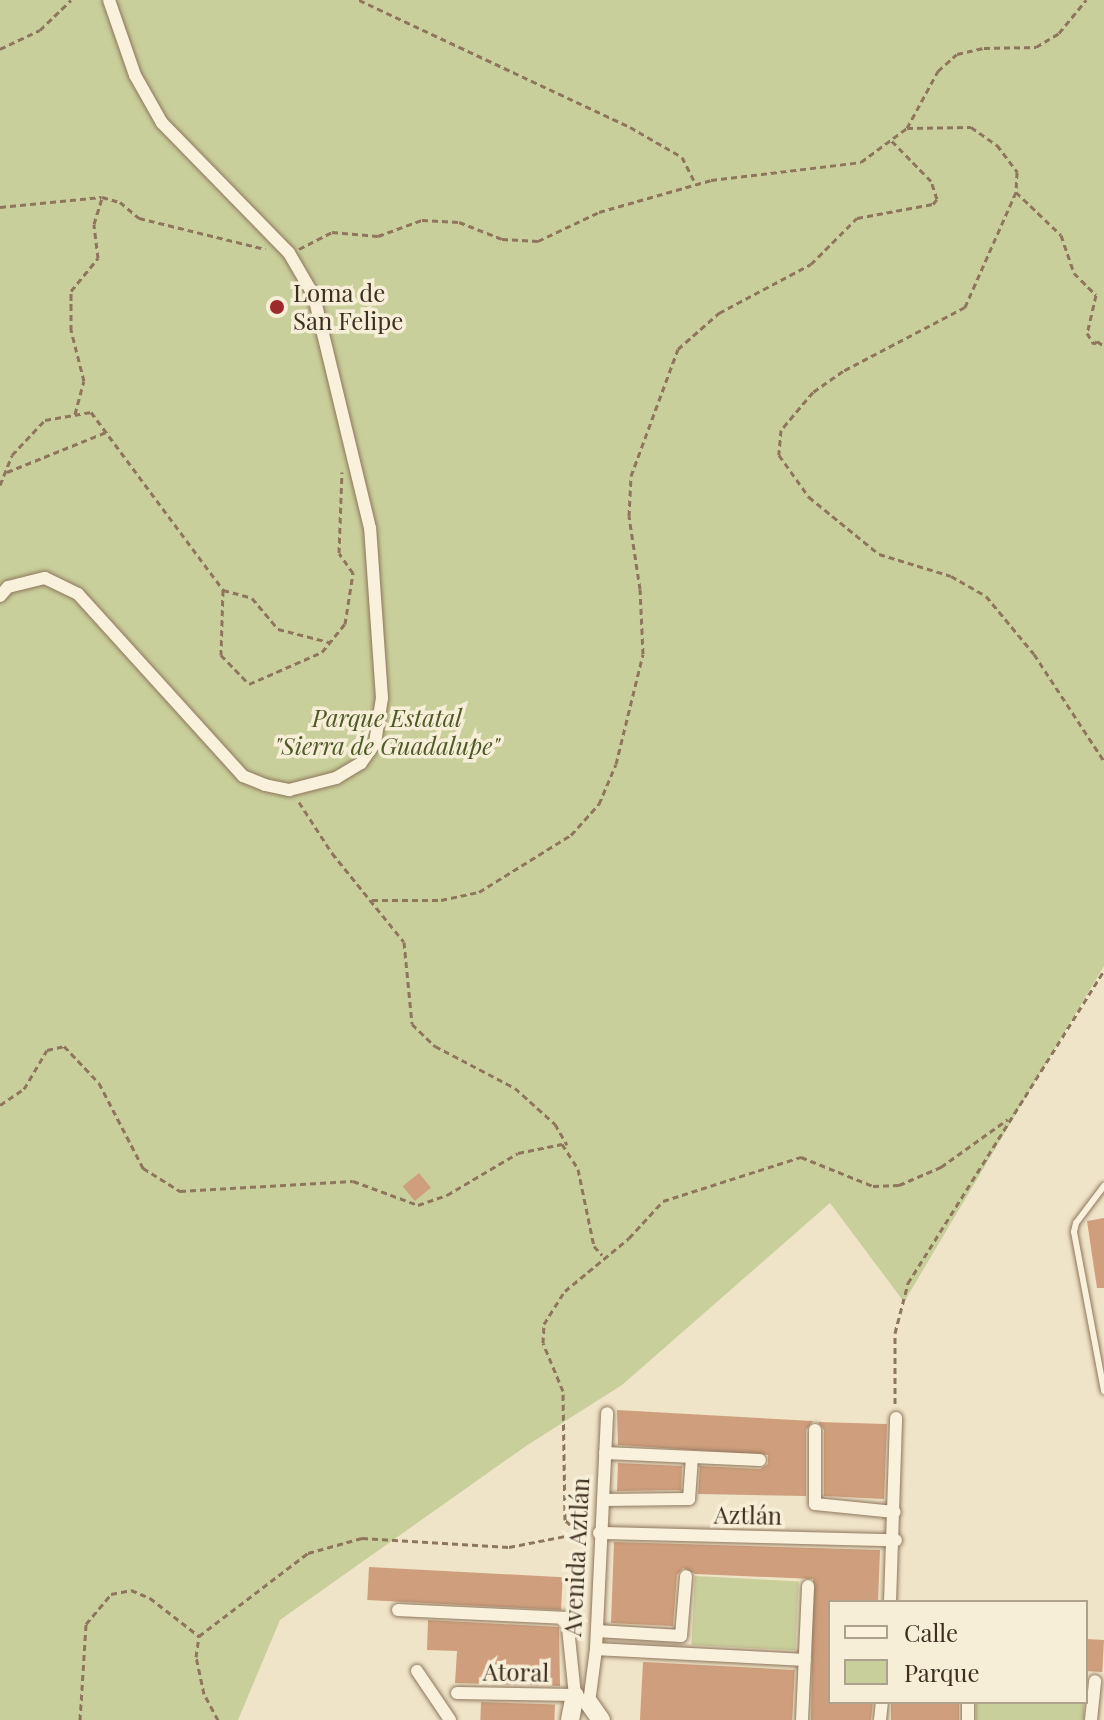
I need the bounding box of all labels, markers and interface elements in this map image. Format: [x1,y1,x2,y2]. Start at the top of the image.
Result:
place label: Loma de San Felipe [293,279,403,335]
marker: Loma de San Felipe [268,298,286,316]
park label: Parque Estatal "Sierra de Guadalupe" [274,704,500,760]
street label: Avenida Aztlán [557,1476,595,1638]
street label: Aztlán [714,1500,782,1530]
legend [828,1600,1088,1704]
text: Calle [904,1616,958,1648]
text: Parque [904,1656,980,1688]
street label: Atoral [483,1657,549,1687]

